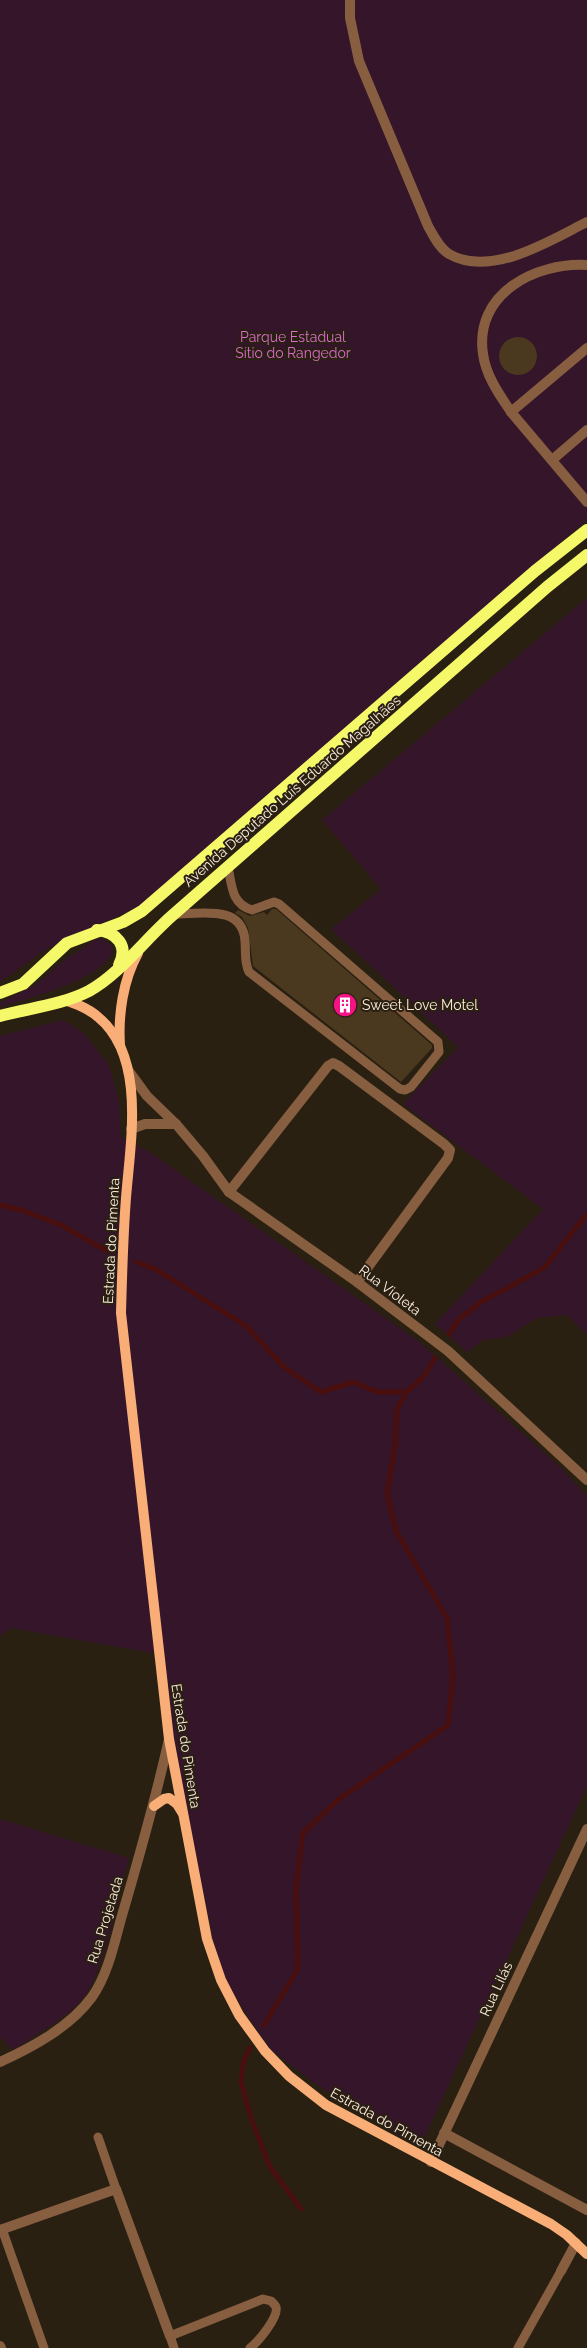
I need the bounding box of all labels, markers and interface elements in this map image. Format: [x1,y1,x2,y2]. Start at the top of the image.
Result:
park label: Parque Estadual Sítio do Rangedor [235,329,351,361]
street label: Avenida Deputado Luís Eduardo Magalhães [180,692,404,890]
building icon: Sweet Love Motel [332,992,358,1018]
place label: Sweet Love Motel [362,997,478,1013]
street label: Estrada do Pimenta [100,1178,122,1304]
street label: Rua Violeta [356,1262,424,1318]
street label: Estrada do Pimenta [168,1682,204,1810]
street label: Rua Projetada [84,1875,126,1965]
street label: Rua Lilás [477,1959,516,2019]
street label: Estrada do Pimenta [328,2084,446,2160]

